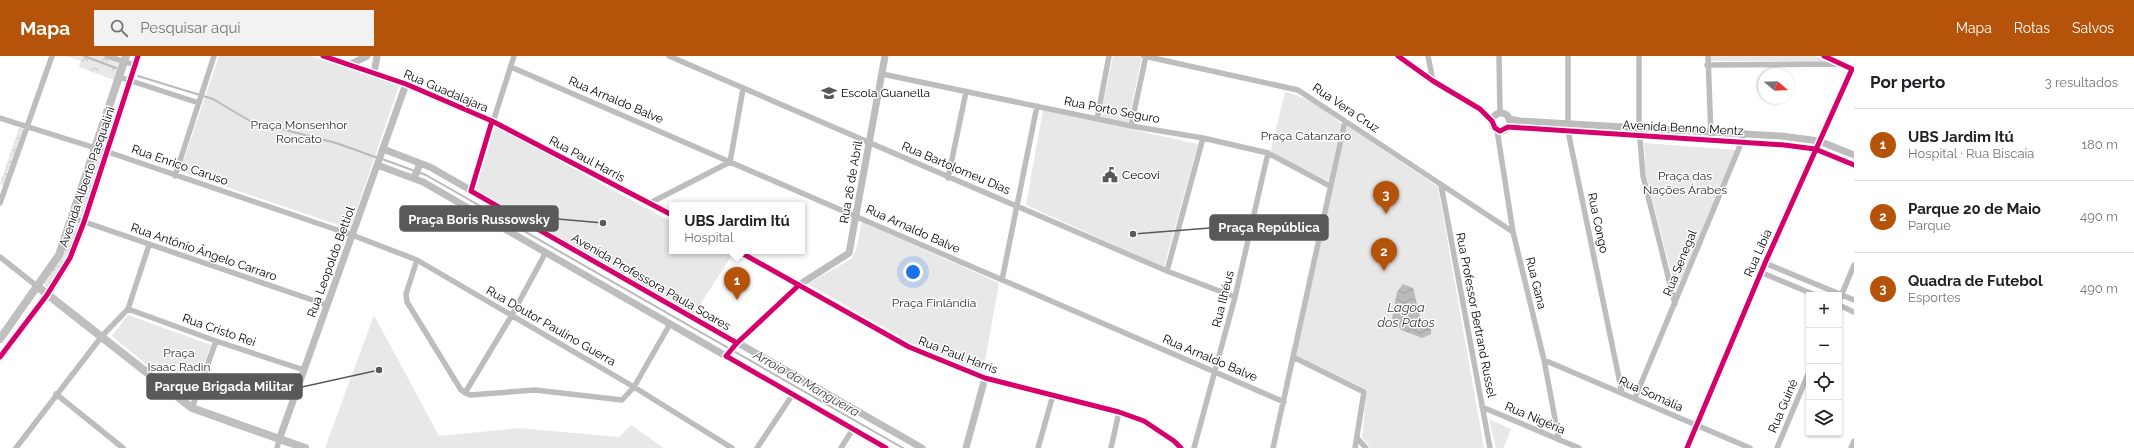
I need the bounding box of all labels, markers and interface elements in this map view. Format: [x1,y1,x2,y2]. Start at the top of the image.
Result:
search box [94,10,374,46]
text: Mapa [20,17,70,39]
icon: search [108,17,130,39]
text: Pesquisar aqui [140,19,241,37]
text: Mapa [1956,20,1992,36]
text: Rotas [2014,20,2050,36]
text: Salvos [2072,20,2114,36]
street label: Rua Guadalajara [402,67,490,115]
north arrow [1758,68,1794,104]
text: Por perto [1870,72,1945,92]
street label: Rua Arnaldo Balve [566,74,666,126]
text: 3 resultados [2045,75,2118,90]
street label: Rua Vera Cruz [1310,80,1382,136]
school or university icon: Escola Guanella [820,84,838,102]
place label: Escola Guanella [841,86,930,100]
street label: Rua Porto Seguro [1063,94,1161,126]
street label: Avenida Alberto Pasqualini [56,105,118,249]
park label: Praça Monsenhor Roncato [250,118,348,146]
street label: Avenida Benno Mentz [1622,118,1744,138]
text: UBS Jardim Itú [1908,128,2014,146]
park label: Praça Catanzaro [1261,129,1351,143]
street label: Rua Paul Harris [547,133,627,185]
text: 1 [1880,137,1886,152]
text: 180 m [2082,137,2118,152]
street label: Rua 26 de Abril [837,139,865,224]
street label: Rua Bartolomeu Dias [900,139,1013,197]
street label: Rua Enrico Caruso [130,142,230,188]
text: Hospital · Rua Biscaia [1908,146,2034,161]
public building icon: Cecovi [1101,166,1119,184]
place label: Cecovi [1122,168,1160,182]
park label: Praça das Nações Árabes [1643,169,1727,197]
pin: 3 [1373,181,1399,214]
street label: Rua Congo [1585,192,1611,254]
text: Parque 20 de Maio [1908,200,2041,218]
popup [669,202,805,254]
street label: Rua Arnaldo Balve [864,202,962,256]
street label: Rua Leopoldo Bettiol [304,204,358,319]
callout: Praça Boris Russowsky [400,206,558,231]
text: 2 [1879,209,1887,224]
text: 490 m [2080,209,2118,224]
text: Praça Boris Russowsky [408,212,550,227]
text: UBS Jardim Itú [684,212,790,230]
callout: Praça República [1210,215,1328,240]
text: Parque [1908,218,1951,233]
street label: Rua Antônio Ângelo Carraro [129,220,279,284]
text: Praça República [1218,220,1320,235]
street label: Rua Senegal [1660,227,1700,298]
street label: Rua Líbia [1741,227,1775,279]
text: Hospital [684,230,734,245]
street label: Avenida Professora Paula Soares [569,231,733,333]
street label: Rua Professor Bertrand Russel [1453,231,1499,399]
pin: 2 [1371,238,1397,271]
street label: Rua Gana [1523,256,1549,310]
your location [903,262,923,282]
pin: 1 [724,267,750,300]
street label: Rua Ilhéus [1209,269,1237,329]
text: Quadra de Futebol [1908,272,2043,290]
text: 3 [1879,281,1887,296]
text: 490 m [2080,281,2118,296]
street label: Rua Doutor Paulino Guerra [484,283,618,369]
text: Esportes [1908,290,1961,305]
map controls [1806,292,1842,436]
button: + [1806,292,1842,328]
park label: Praça Finlândia [892,296,976,310]
water label: Lagoa dos Patos [1377,300,1435,330]
street label: Rua Cristo Rei [180,311,258,349]
button: − [1806,328,1842,364]
street label: Rua Arnaldo Balve [1160,332,1260,384]
street label: Rua Paul Harris [916,333,1000,377]
park label: Praça Isaac Radin [148,346,210,374]
water label: Arroio da Mangueira [750,347,862,420]
button: locate [1806,364,1842,400]
callout: Parque Brigada Militar [147,374,302,399]
street label: Rua Somália [1617,374,1685,414]
street label: Rua Guiné [1765,377,1801,435]
text: Parque Brigada Militar [155,379,293,394]
street label: Rua Nigéria [1503,399,1567,437]
button: layers [1806,400,1842,436]

